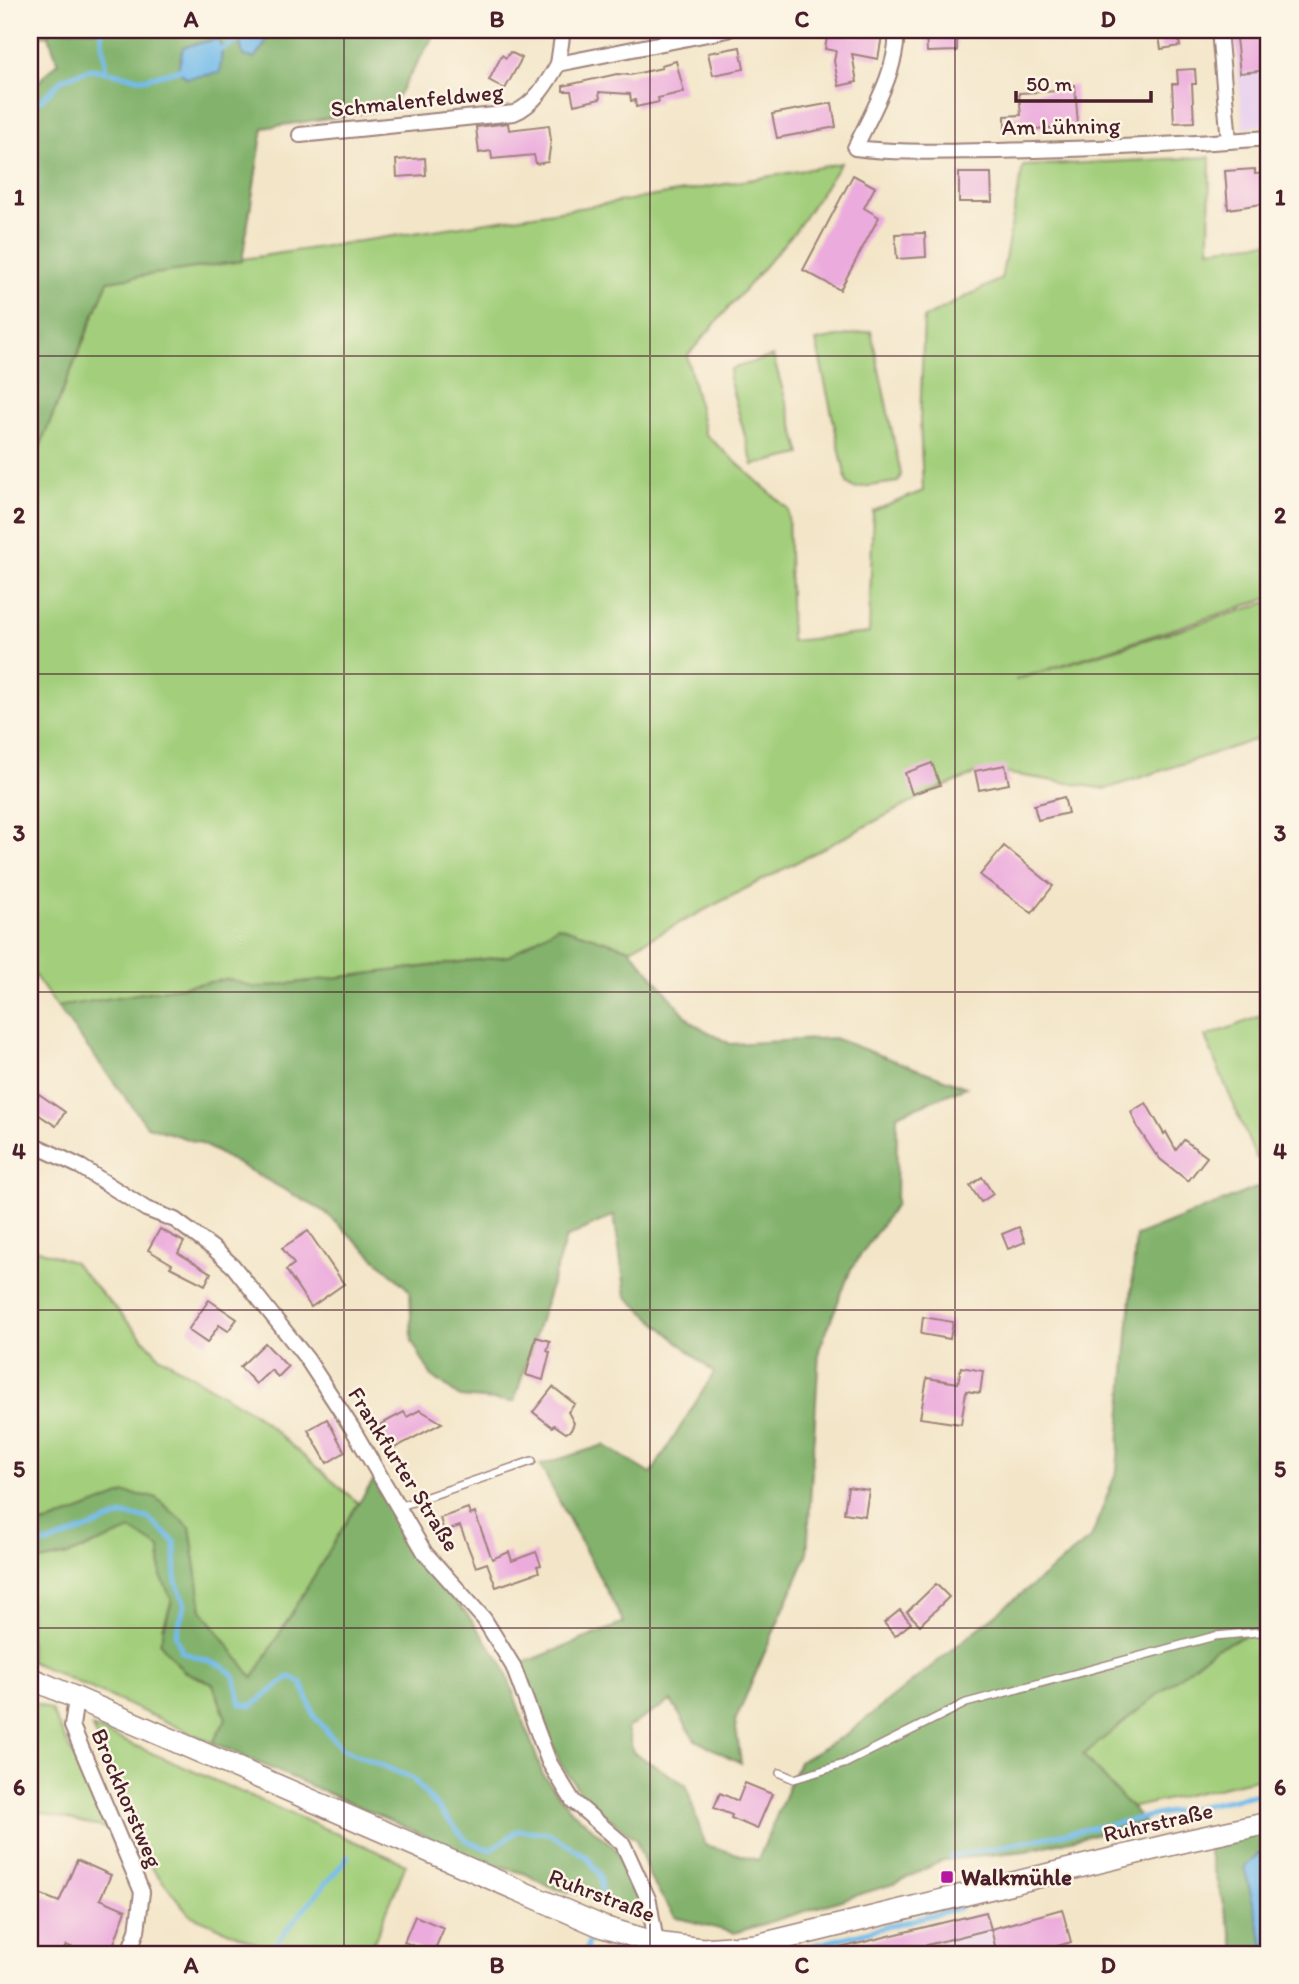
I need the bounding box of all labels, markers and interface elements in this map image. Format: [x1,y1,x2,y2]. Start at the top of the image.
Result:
text: A [183,5,199,33]
text: B [490,5,505,33]
text: C [795,5,810,33]
text: D [1100,5,1116,33]
scale bar [1016,60,1150,104]
text: 50 m [1026,71,1073,96]
street label: Schmalenfeldweg [329,77,505,123]
street label: Am Lühning [1001,111,1121,141]
text: 1 [14,183,25,211]
text: 1 [1275,183,1286,211]
text: 2 [13,501,26,529]
text: 2 [1274,501,1287,529]
text: 3 [13,819,26,847]
text: 3 [1274,819,1287,847]
text: 4 [12,1137,26,1165]
text: 4 [1273,1137,1287,1165]
street label: Frankfurter Straße [342,1382,466,1556]
text: 5 [13,1455,25,1483]
text: 5 [1274,1455,1286,1483]
street label: Brockhorstweg [85,1724,169,1872]
text: 6 [13,1773,25,1801]
text: 6 [1274,1773,1286,1801]
street label: Ruhrstraße [1100,1796,1216,1848]
street label: Ruhrstraße [545,1862,659,1928]
place label: Walkmühle [961,1863,1072,1891]
marker: Walkmühle [939,1869,955,1885]
text: A [183,1951,199,1979]
text: B [490,1951,505,1979]
text: C [795,1951,810,1979]
text: D [1100,1951,1116,1979]

